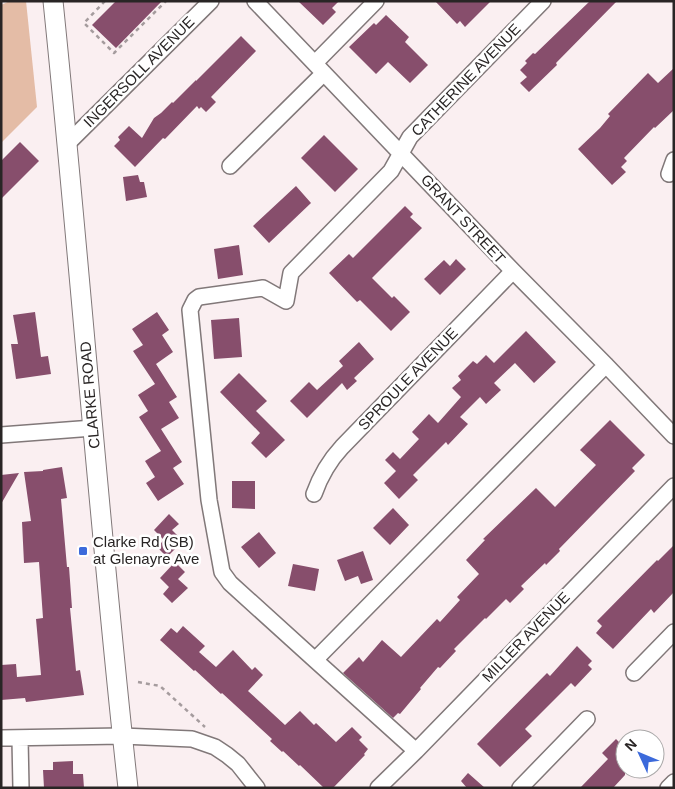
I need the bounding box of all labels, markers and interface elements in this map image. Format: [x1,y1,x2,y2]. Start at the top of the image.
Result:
street label: INGERSOLL AVENUE [80,13,197,130]
street label: CATHERINE AVENUE [408,20,524,139]
street label: GRANT STREET [418,171,509,267]
street label: SPROULE AVENUE [354,324,461,433]
street label: CLARKE ROAD [76,341,103,449]
place label: Clarke Rd (SB) at Glenayre Ave [93,533,199,567]
marker: Clarke Rd (SB) at Glenayre Ave [77,545,89,557]
street label: MILLER AVENUE [479,588,573,685]
north arrow [615,729,665,779]
text: N [621,736,640,754]

